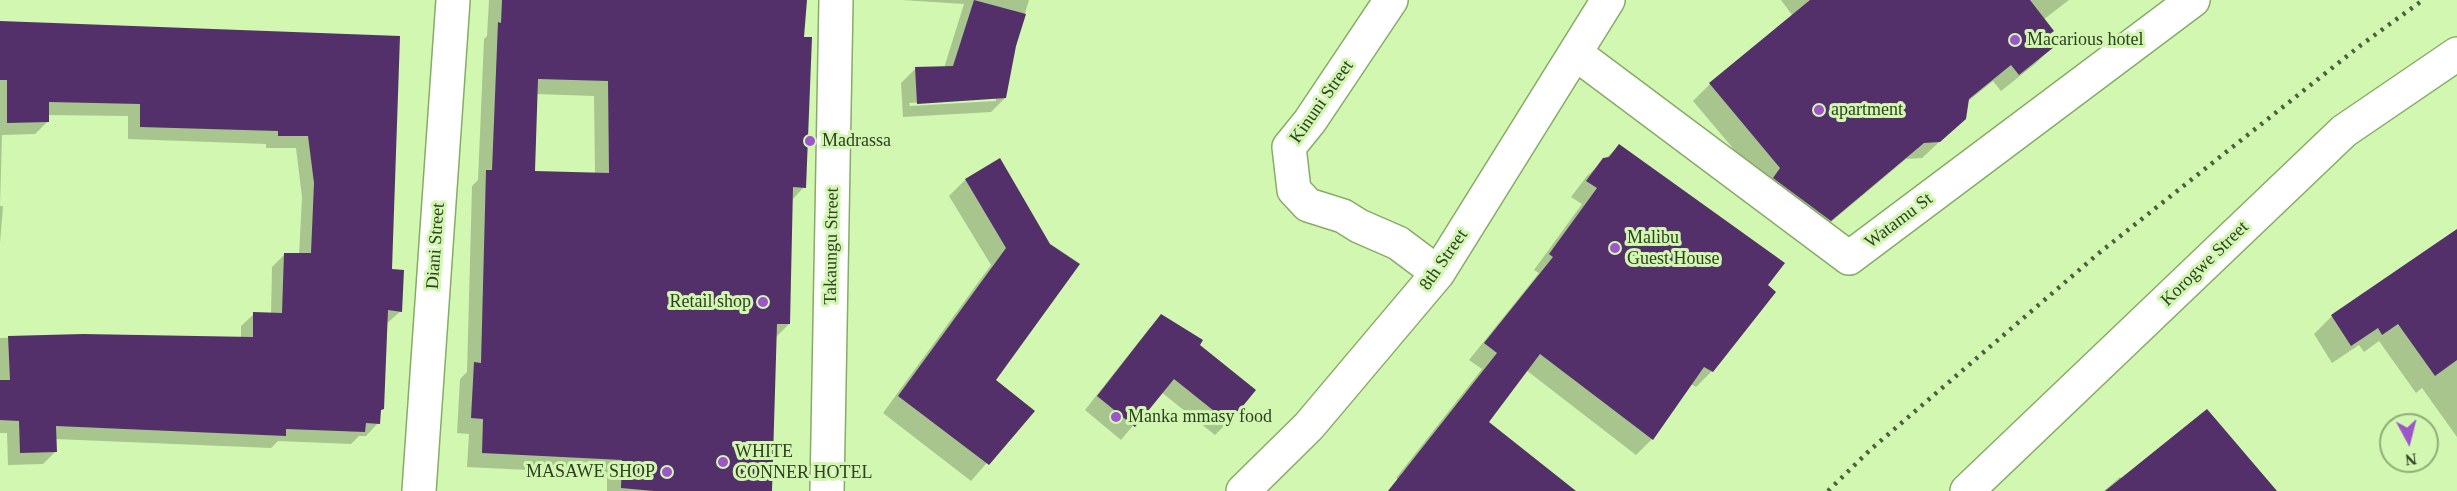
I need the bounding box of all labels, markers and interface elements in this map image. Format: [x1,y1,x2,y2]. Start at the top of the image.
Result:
place label: Macarious hotel [2027,29,2143,51]
marker: Macarious hotel [2008,33,2022,47]
street label: Kinuni Street [1285,56,1359,148]
place label: apartment [1831,99,1903,121]
marker: apartment [1812,103,1826,117]
place label: Madrassa [822,130,891,152]
marker: Madrassa [803,134,817,148]
street label: Takaungu Street [820,187,844,305]
street label: Watamu St [1861,189,1937,253]
street label: Diani Street [422,202,450,290]
street label: Korogwe Street [2157,217,2253,311]
street label: 8th Street [1415,225,1473,295]
place label: Malibu Guest House [1627,227,1719,270]
marker: Malibu Guest House [1608,241,1622,255]
place label: Retail shop [670,291,751,313]
marker: Retail shop [756,295,770,309]
place label: Manka mmasy food [1128,406,1272,428]
marker: Manka mmasy food [1109,410,1123,424]
north arrow [2379,413,2439,473]
place label: WHITE CONNER HOTEL [735,441,872,484]
text: N [2404,450,2418,469]
marker: WHITE CONNER HOTEL [716,455,730,469]
place label: MASAWE SHOP [526,461,655,483]
marker: MASAWE SHOP [660,465,674,479]

